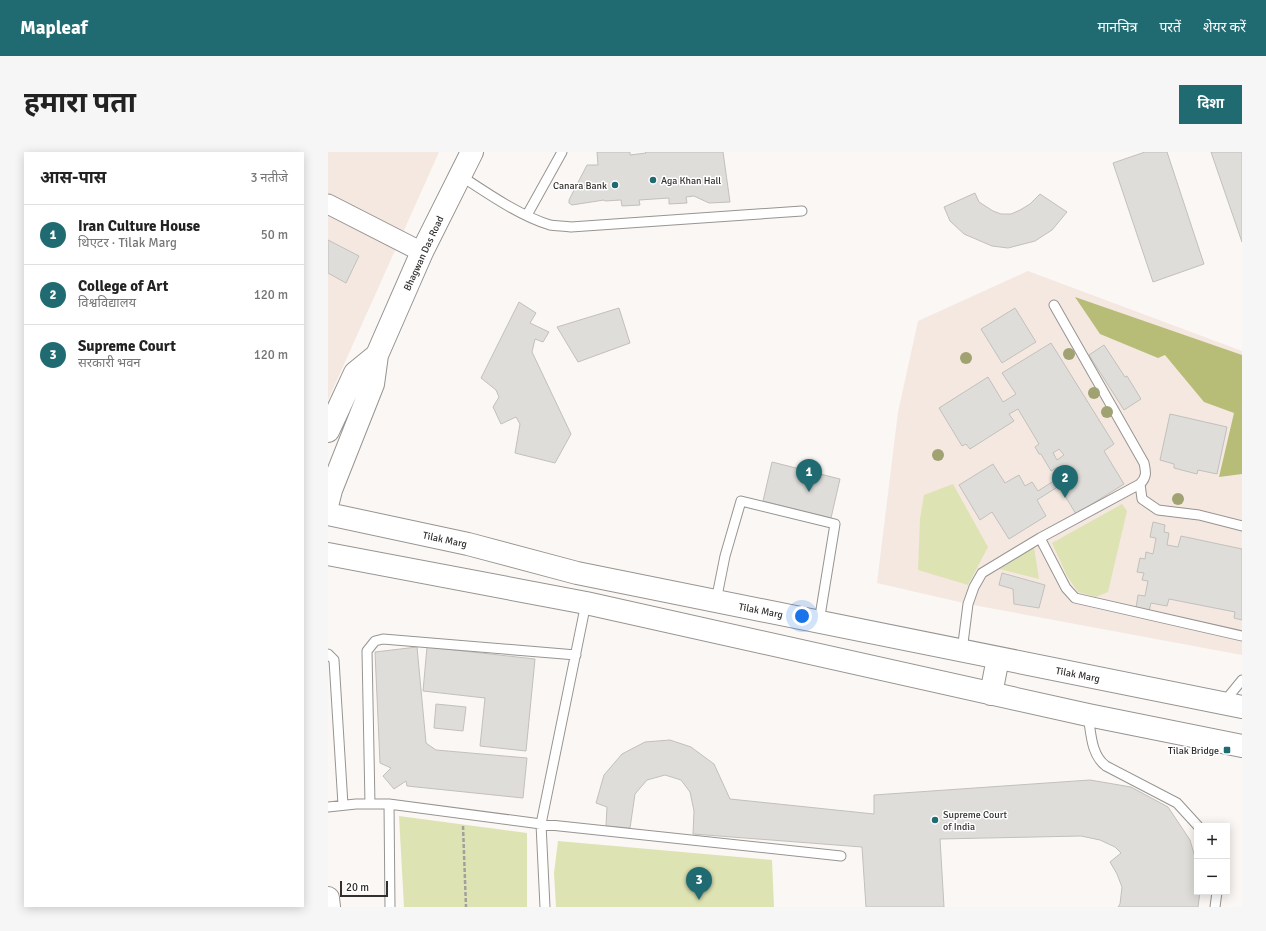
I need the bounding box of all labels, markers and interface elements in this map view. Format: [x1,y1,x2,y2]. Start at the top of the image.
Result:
text: Mapleaf [20,16,88,40]
text: मानचित्र [1097,19,1137,36]
text: परतें [1159,19,1181,36]
text: शेयर करें [1203,19,1246,36]
button: दिशा [1179,85,1242,124]
text: हमारा पता [24,86,136,120]
text: आस-पास [40,167,106,188]
text: 3 नतीजे [250,170,288,186]
marker: Aga Khan Hall [648,175,658,185]
place label: Aga Khan Hall [661,175,721,187]
place label: Canara Bank [553,180,607,192]
marker: Canara Bank [610,180,620,190]
street label: Bhagwan Das Road [401,214,446,293]
text: Iran Culture House [78,217,200,235]
text: 1 [49,227,57,243]
text: 50 m [261,227,288,243]
text: थिएटर · Tilak Marg [78,235,177,251]
text: College of Art [78,277,168,295]
text: 2 [49,287,57,303]
text: 120 m [254,287,288,303]
text: विश्वविद्यालय [78,295,136,311]
text: Supreme Court [78,337,176,355]
text: 3 [49,347,57,363]
text: 120 m [254,347,288,363]
text: सरकारी भवन [78,355,141,371]
pin: 1 [796,459,822,492]
pin: 2 [1052,465,1078,498]
street label: Tilak Marg [422,529,468,551]
street label: Tilak Marg [738,601,784,621]
your location [792,606,812,626]
street label: Tilak Marg [1055,665,1101,685]
place label: Tilak Bridge [1168,745,1219,757]
marker: Tilak Bridge [1222,745,1232,755]
place label: Supreme Court of India [943,809,1008,833]
marker: Supreme Court of India [930,815,940,825]
map controls [1194,823,1230,895]
button: + [1194,823,1230,859]
button: − [1194,859,1230,895]
pin: 3 [686,867,712,900]
scale bar [340,879,388,898]
text: 20 m [346,881,369,894]

